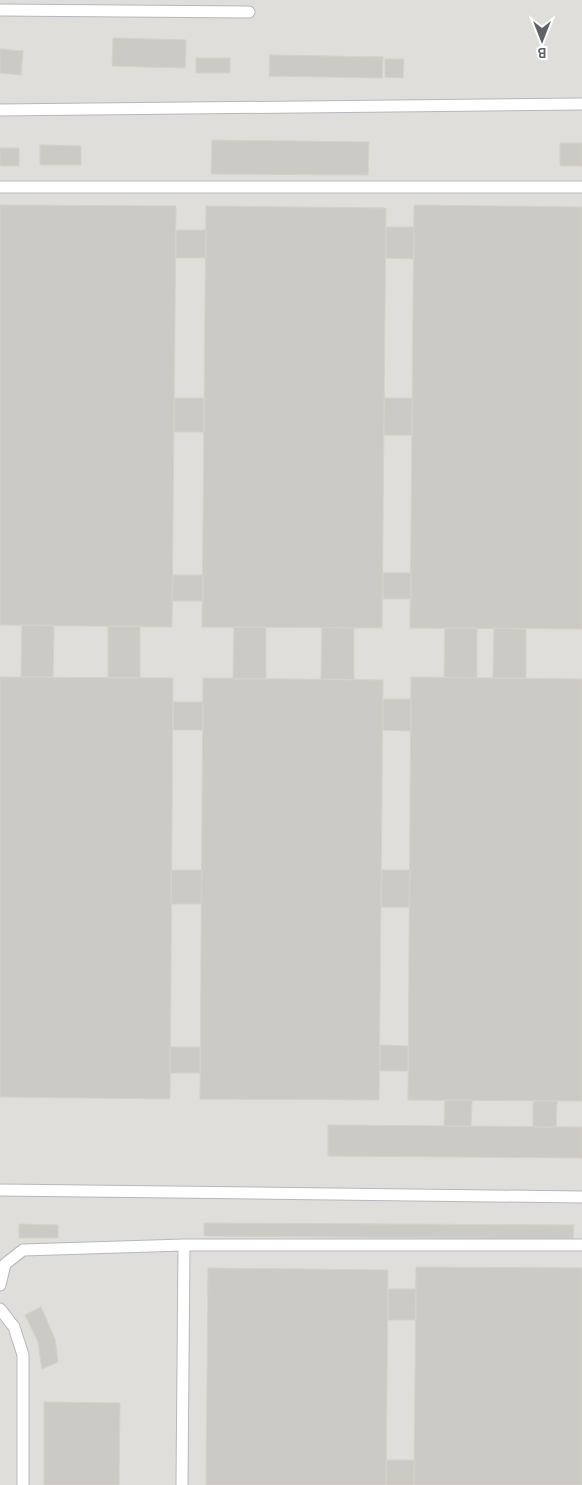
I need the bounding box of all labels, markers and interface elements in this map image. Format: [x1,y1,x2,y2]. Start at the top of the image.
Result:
north arrow [517,15,567,65]
text: B [537,44,546,62]

